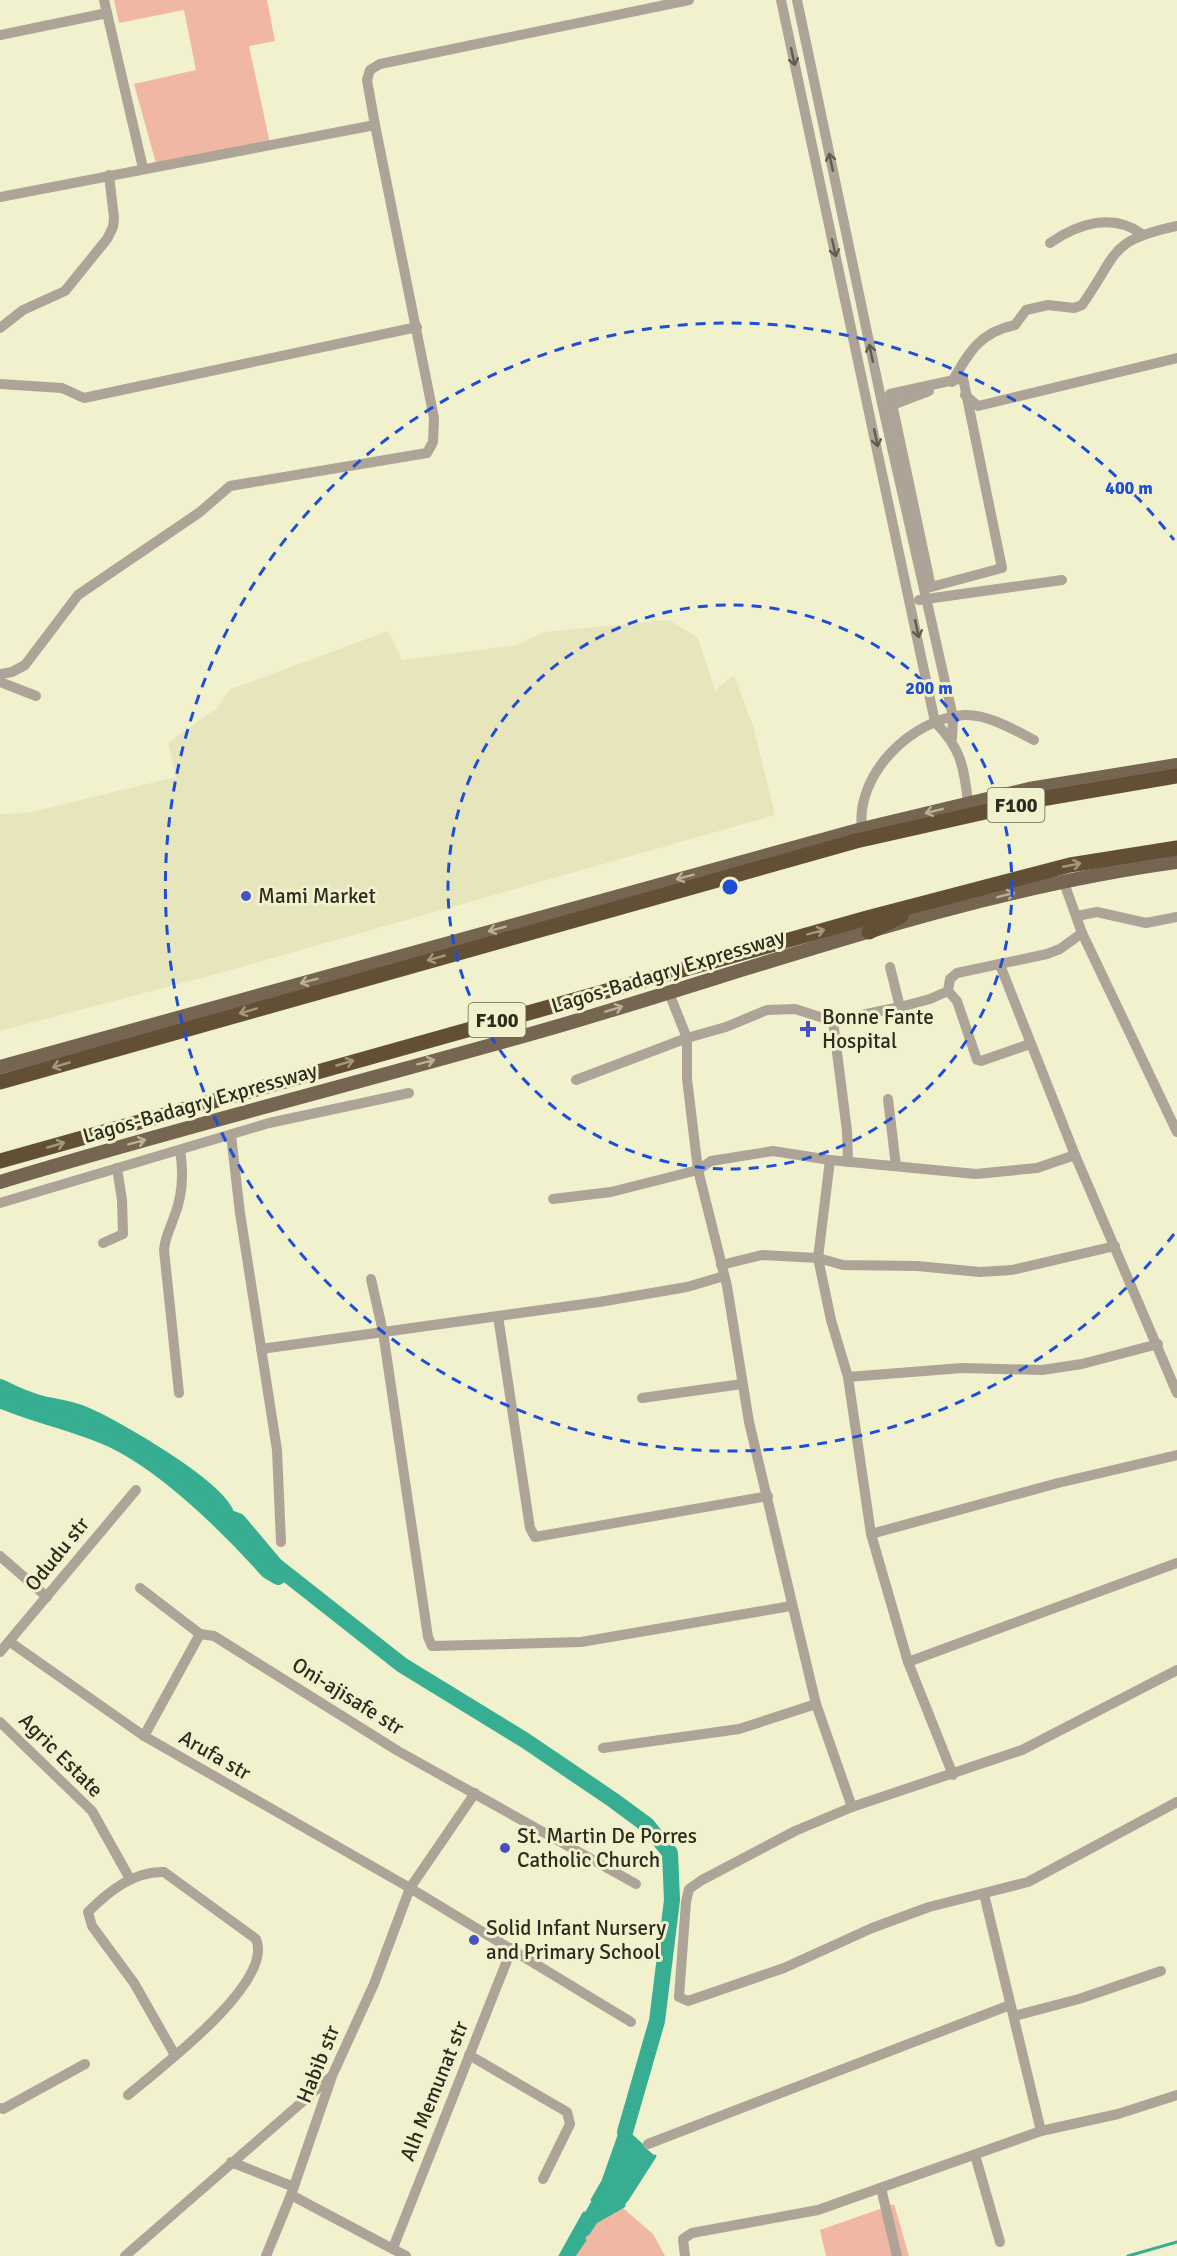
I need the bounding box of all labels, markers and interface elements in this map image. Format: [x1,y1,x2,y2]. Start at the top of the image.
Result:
one-way arrow [788,47,800,66]
one-way arrow [825,153,836,172]
one-way arrow [829,238,841,257]
one-way arrow [865,343,876,363]
one-way arrow [870,429,882,448]
text: 400 m [1105,477,1153,499]
one-way arrow [912,619,923,638]
text: 200 m [905,677,953,699]
road number: F100 [988,788,1044,822]
one-way arrow [925,805,944,817]
one-way arrow [1062,859,1082,870]
one-way arrow [675,872,694,883]
centre of rings [720,877,740,897]
place label: Mami Market [258,883,376,909]
marker: Mami Market [239,889,253,903]
one-way arrow [997,889,1016,900]
one-way arrow [487,923,506,935]
street label: Lagos-Badagry Expressway [548,923,788,1019]
one-way arrow [806,926,825,937]
one-way arrow [427,953,446,964]
one-way arrow [299,976,318,987]
road number: F100 [468,1003,526,1037]
one-way arrow [604,1003,623,1014]
place label: Bonne Fante Hospital [822,1004,934,1054]
one-way arrow [239,1006,258,1017]
marker: Bonne Fante Hospital [799,1020,817,1038]
one-way arrow [416,1056,435,1068]
street label: Lagos-Badagry Expressway [80,1057,320,1149]
one-way arrow [335,1057,354,1068]
one-way arrow [52,1060,71,1071]
one-way arrow [127,1136,146,1147]
one-way arrow [46,1139,65,1150]
street label: Odudu str [19,1511,95,1596]
street label: Oni-ajisafe str [287,1651,409,1741]
street label: Agric Estate [13,1707,109,1803]
street label: Arufa str [174,1724,256,1786]
place label: St. Martin De Porres Catholic Church [517,1823,697,1873]
marker: St. Martin De Porres Catholic Church [498,1841,512,1855]
place label: Solid Infant Nursery and Primary School [486,1915,666,1965]
marker: Solid Infant Nursery and Primary School [467,1933,481,1947]
street label: Alh Memunat str [394,2017,474,2165]
street label: Habib str [291,2021,345,2107]

